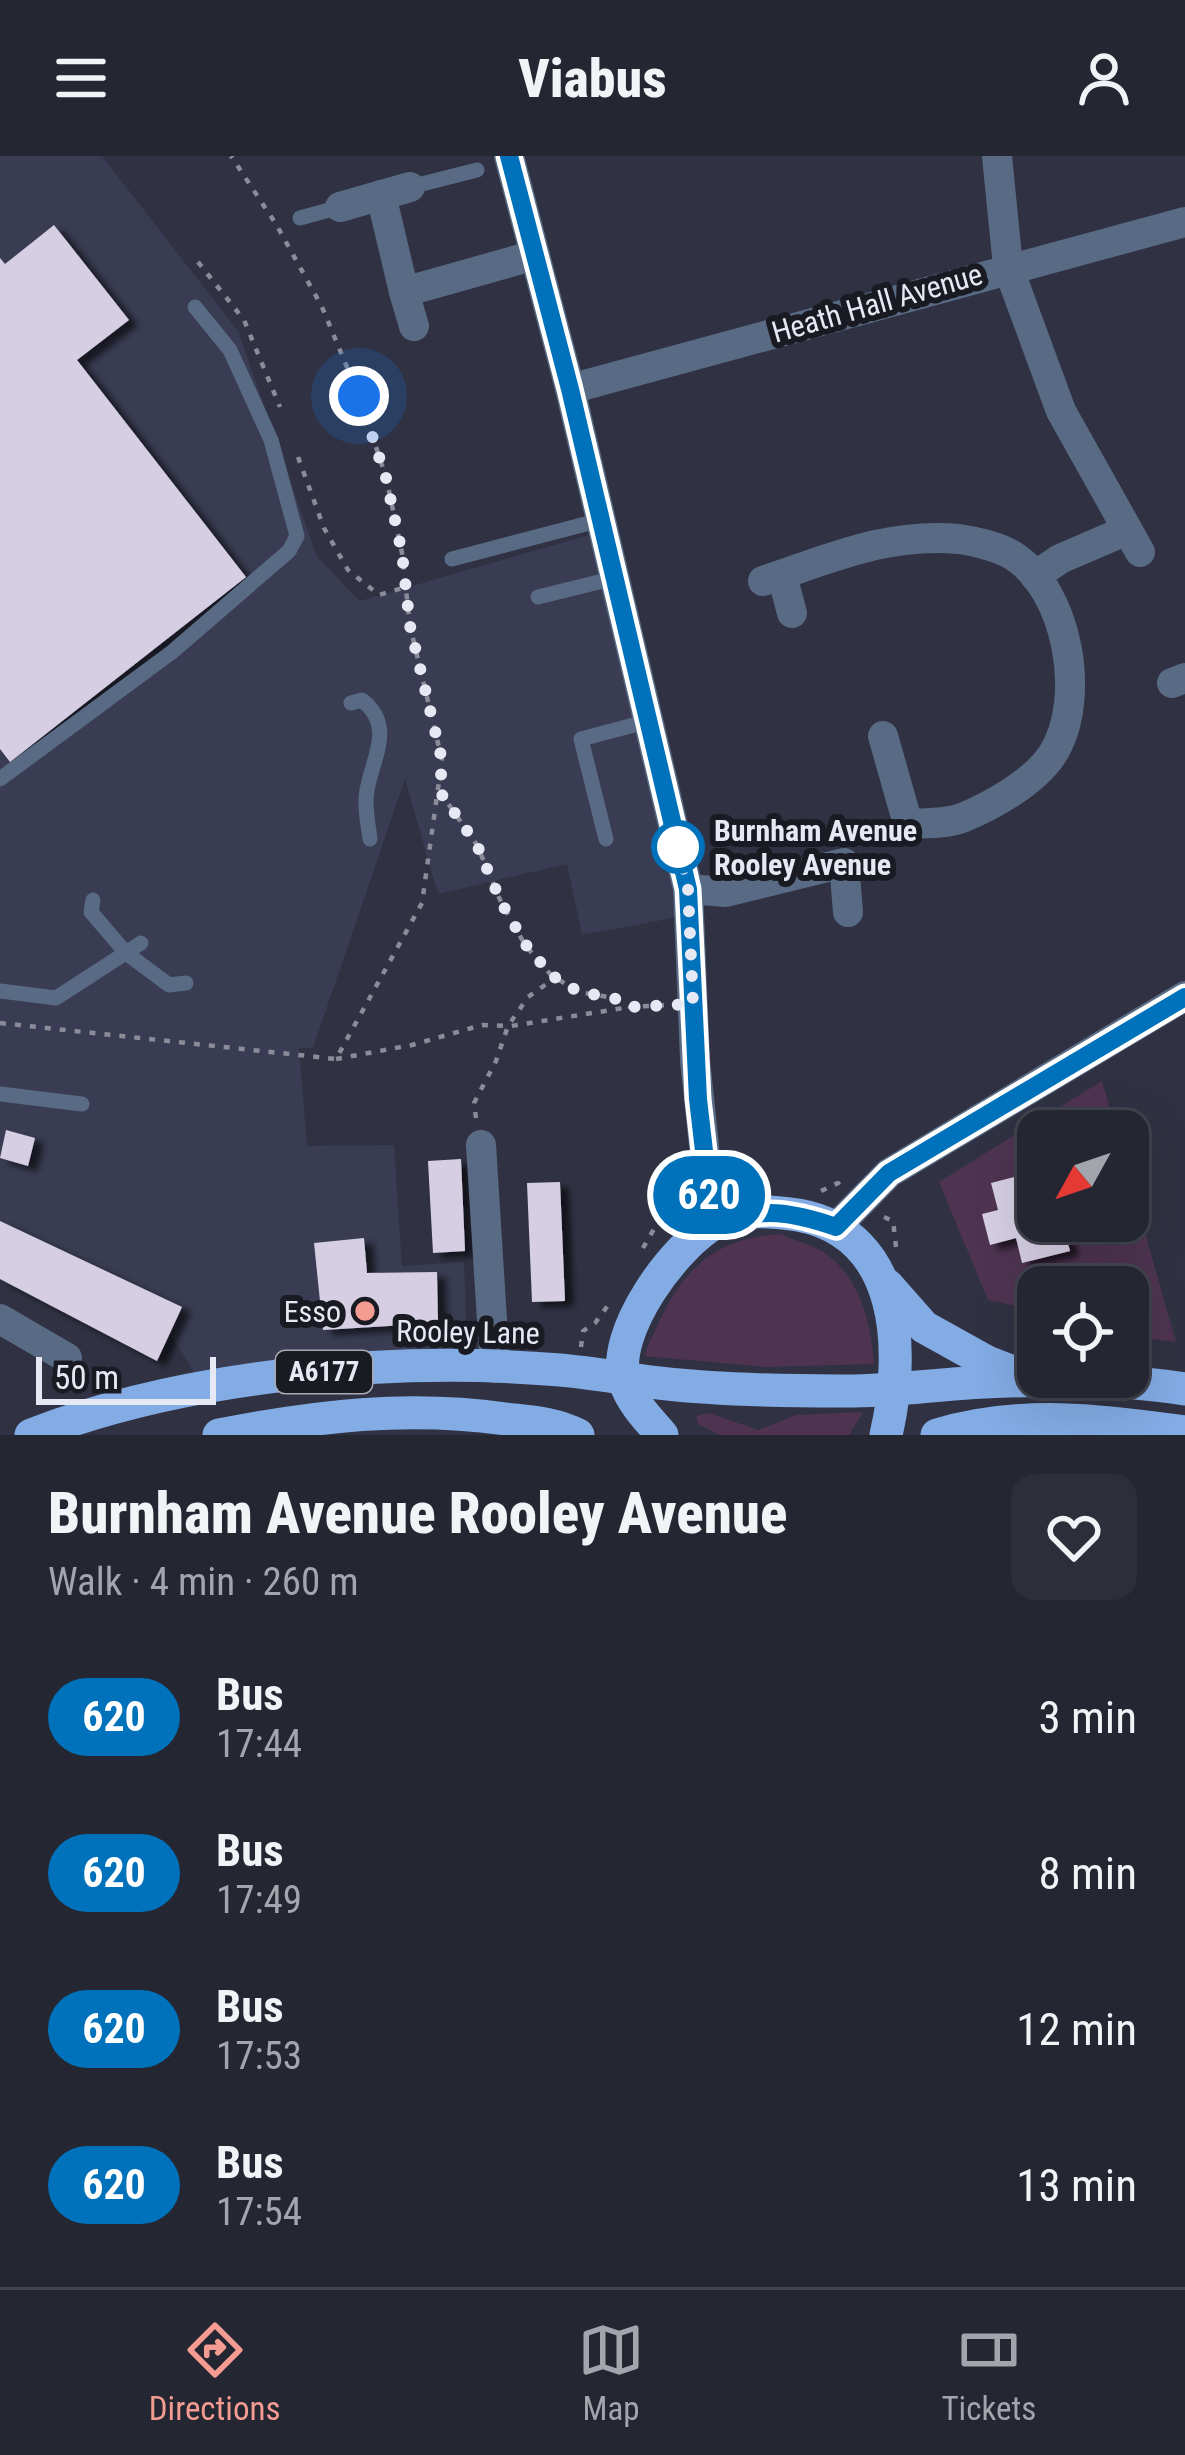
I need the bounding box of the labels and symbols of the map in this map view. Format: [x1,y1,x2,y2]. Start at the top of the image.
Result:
street label: Heath Hall Avenue [768,256,986,350]
your location [329,366,389,426]
place label: Burnham Avenue Rooley Avenue [714,813,917,882]
marker: Burnham Avenue Rooley Avenue [653,822,703,872]
north arrow [1017,1110,1149,1242]
line badge: 620 [640,1156,778,1234]
place label: Esso [284,1294,341,1329]
marker: Esso [352,1298,378,1324]
street label: Rooley Lane [396,1313,540,1351]
scale bar [36,1351,216,1404]
road number: A6177 [276,1351,372,1393]

